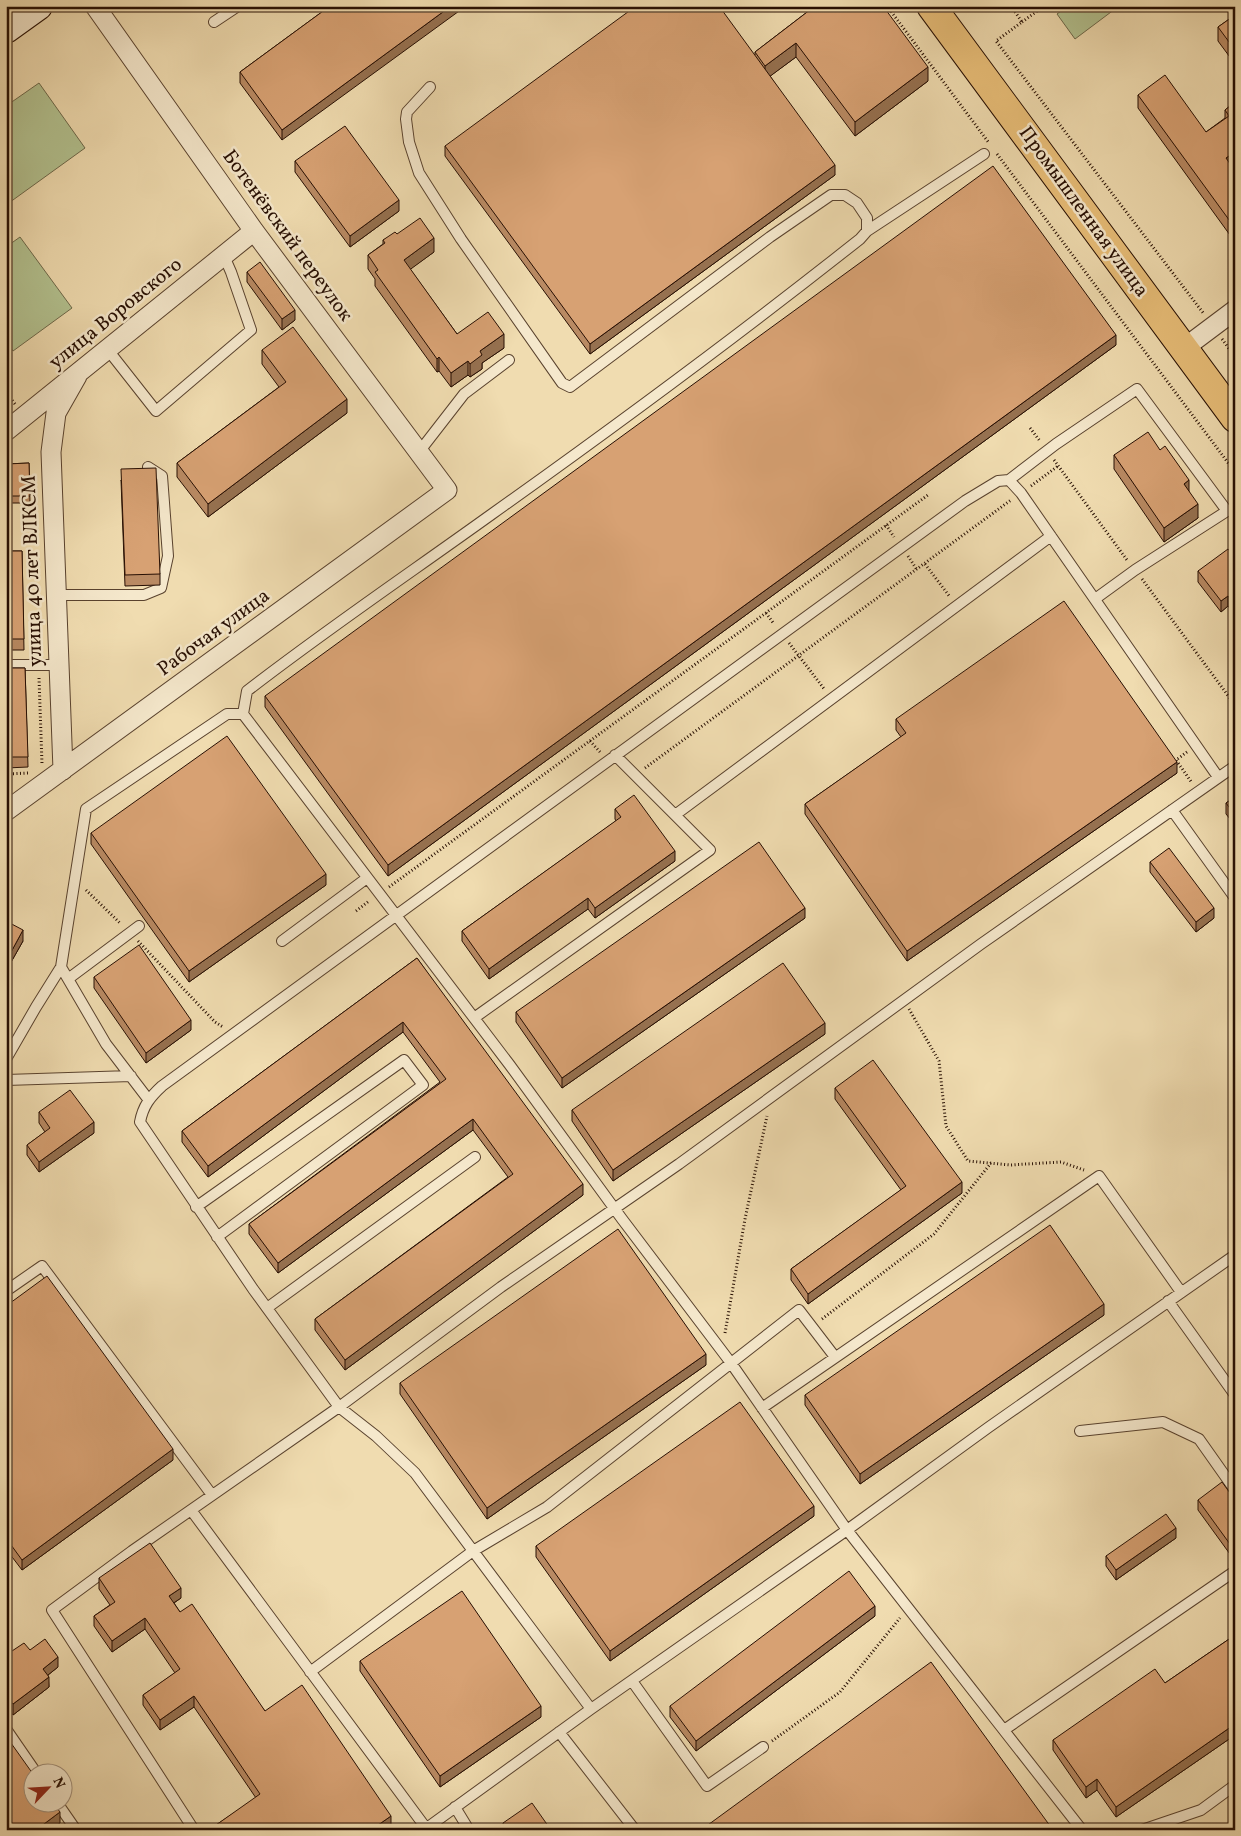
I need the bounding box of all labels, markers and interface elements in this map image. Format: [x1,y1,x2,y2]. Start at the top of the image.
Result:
street label: Промышленная улица [1011,121,1155,303]
street label: Ботенёвский переулок [215,144,359,328]
street label: улица Воровского [43,251,189,377]
street label: улица 40 лет ВЛКСМ [16,475,50,667]
street label: Рабочая улица [152,583,276,683]
north arrow [22,1764,72,1814]
text: N [48,1775,69,1792]

